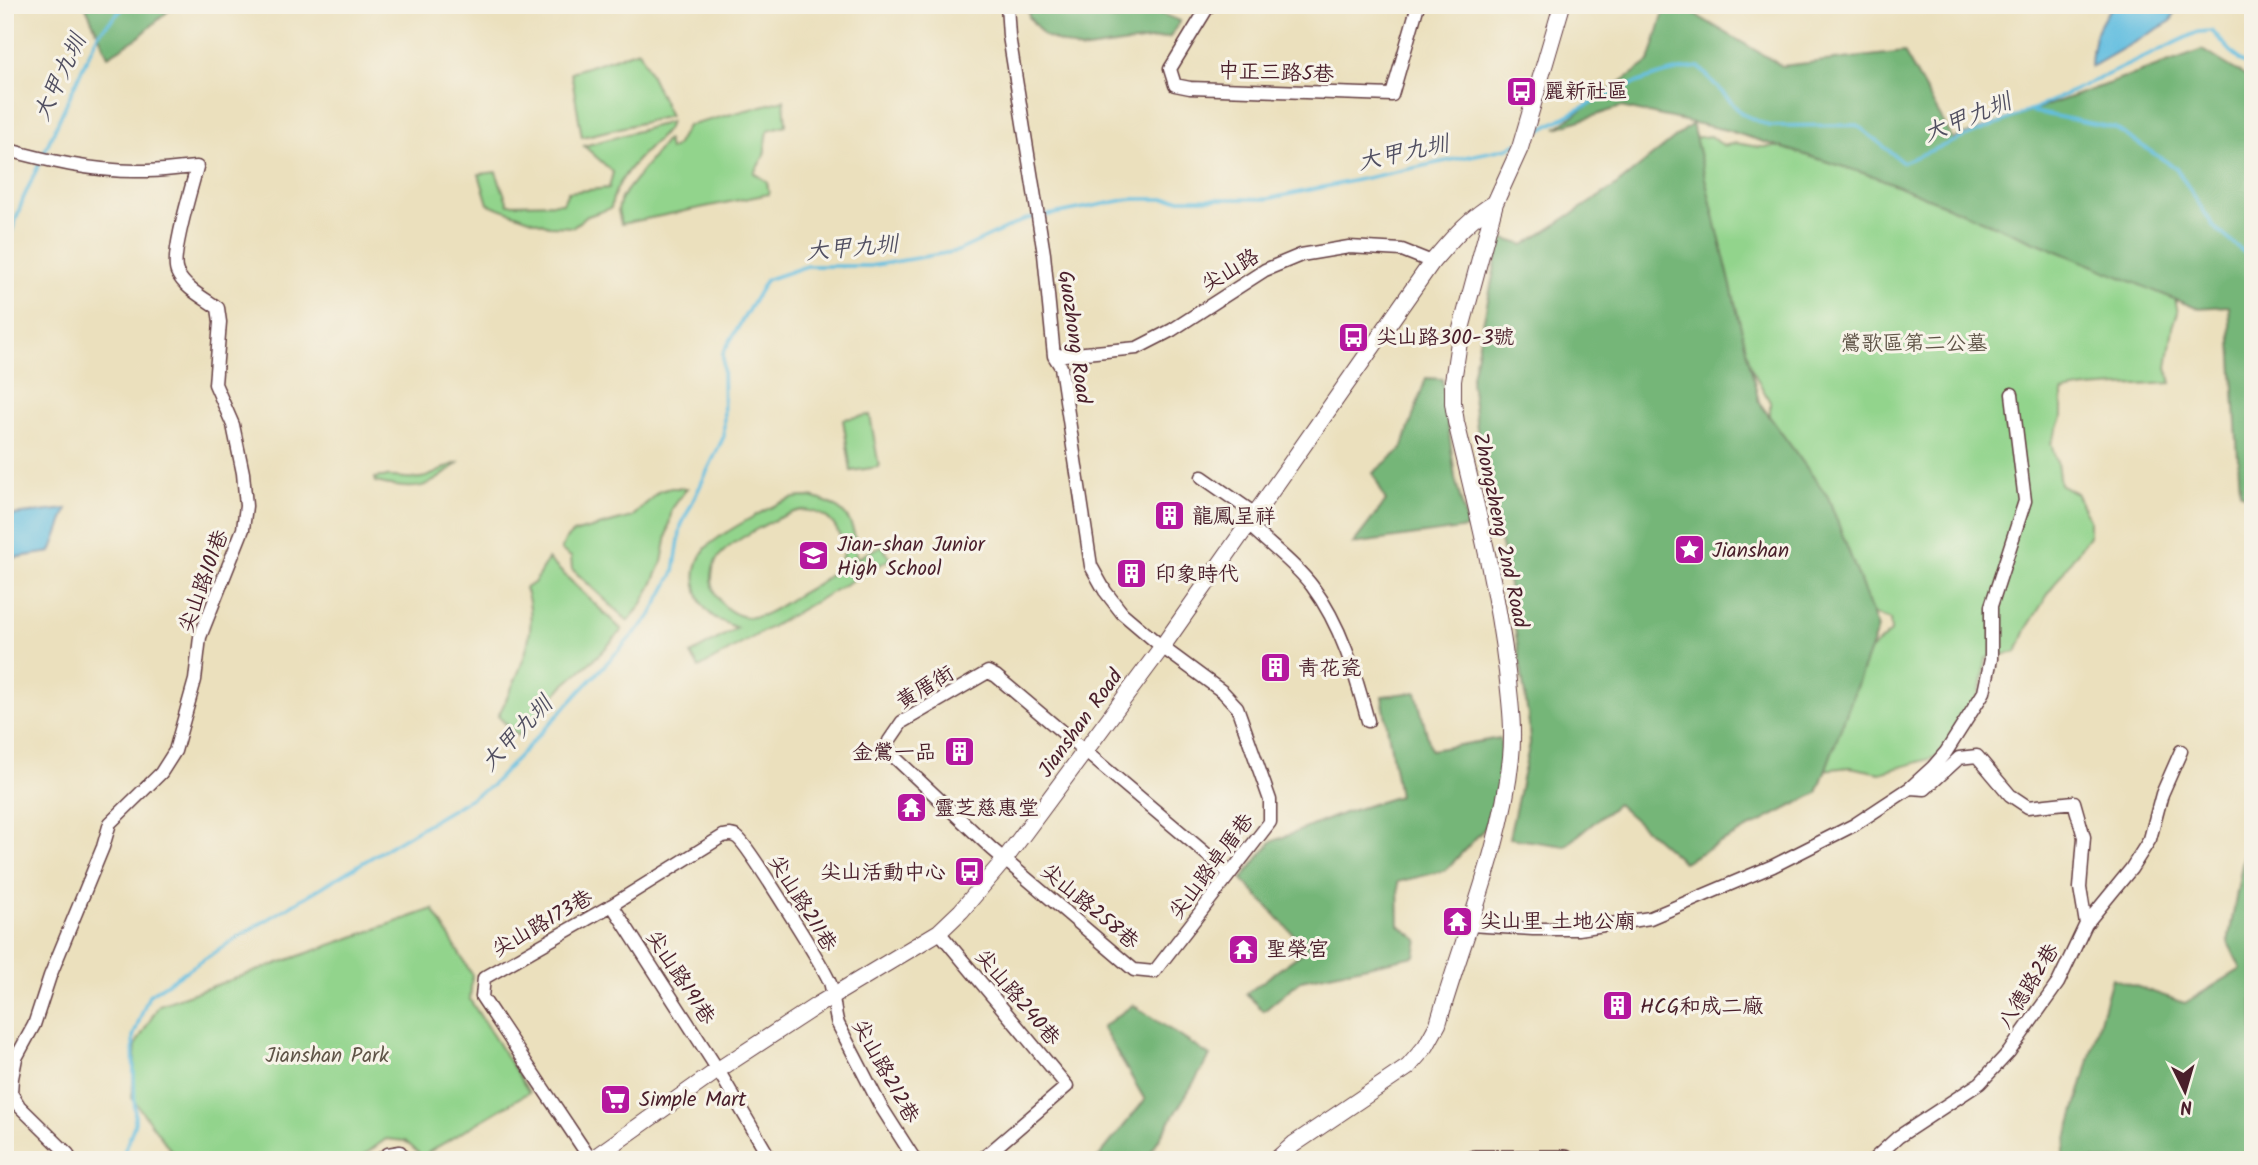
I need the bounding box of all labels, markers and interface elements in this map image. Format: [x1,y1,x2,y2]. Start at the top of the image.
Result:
water label: 大甲九圳 [25,26,98,127]
street label: 中正三路5巷 [1217,55,1335,92]
bus stop icon: 麗新社區 [1504,74,1538,108]
place label: 麗新社區 [1544,76,1628,109]
water label: 大甲九圳 [1918,84,2020,153]
water label: 大甲九圳 [1355,126,1455,181]
water label: 大甲九圳 [805,227,903,271]
street label: 尖山路 [1195,241,1266,302]
street label: Guozhong Road [1048,268,1099,406]
bus stop icon: 尖山路300-3號 [1336,320,1370,354]
place label: 尖山路300-3號 [1376,322,1515,355]
park label: 鶯歌區第二公墓 [1841,328,1988,361]
street label: Zhongzheng 2nd Road [1463,430,1536,632]
building icon: 龍鳳呈祥 [1152,499,1186,533]
place label: 龍鳳呈祥 [1192,501,1276,534]
street label: 尖山路101巷 [170,525,238,638]
place label: Jian-shan Junior High School [837,529,986,586]
place icon: Jianshan [1672,533,1706,567]
place label: Jianshan [1712,535,1789,568]
school or university icon: Jian-shan Junior High School [797,539,831,573]
building icon: 印象時代 [1115,557,1149,591]
place label: 印象時代 [1155,559,1239,592]
building icon: 青花瓷 [1258,651,1292,685]
place label: 青花瓷 [1298,653,1361,686]
street label: 黃厝街 [890,658,961,719]
street label: Jianshan Road [1030,662,1132,785]
water label: 大甲九圳 [473,686,564,780]
building icon: 金鶯一品 [942,735,976,769]
place label: 金鶯一品 [852,737,936,770]
temple icon: 靈芝慈惠堂 [894,791,928,825]
place label: 靈芝慈惠堂 [934,793,1039,826]
street label: 尖山路卓厝巷 [1161,807,1263,927]
street label: 尖山路211巷 [759,849,845,959]
bus stop icon: 尖山活動中心 [952,855,986,889]
street label: 尖山路258巷 [1032,856,1146,958]
place label: 尖山活動中心 [820,857,946,890]
street label: 尖山路173巷 [486,882,600,967]
temple icon: 尖山里 土地公廟 [1440,904,1474,938]
place label: 尖山里 土地公廟 [1480,906,1635,939]
street label: 尖山路191巷 [637,924,723,1032]
temple icon: 聖榮宮 [1226,932,1260,966]
place label: 聖榮宮 [1266,934,1329,967]
street label: 八德路2巷 [1990,937,2069,1036]
street label: 尖山路240巷 [966,942,1068,1054]
building icon: HCG和成二廠 [1600,989,1634,1023]
place label: HCG和成二廠 [1640,991,1763,1024]
street label: 尖山路212巷 [842,1013,927,1130]
park label: Jianshan Park [265,1040,389,1073]
north arrow [2150,1056,2220,1126]
supermarket icon: Simple Mart [599,1082,633,1116]
place label: Simple Mart [639,1084,747,1117]
text: N [2179,1090,2194,1121]

